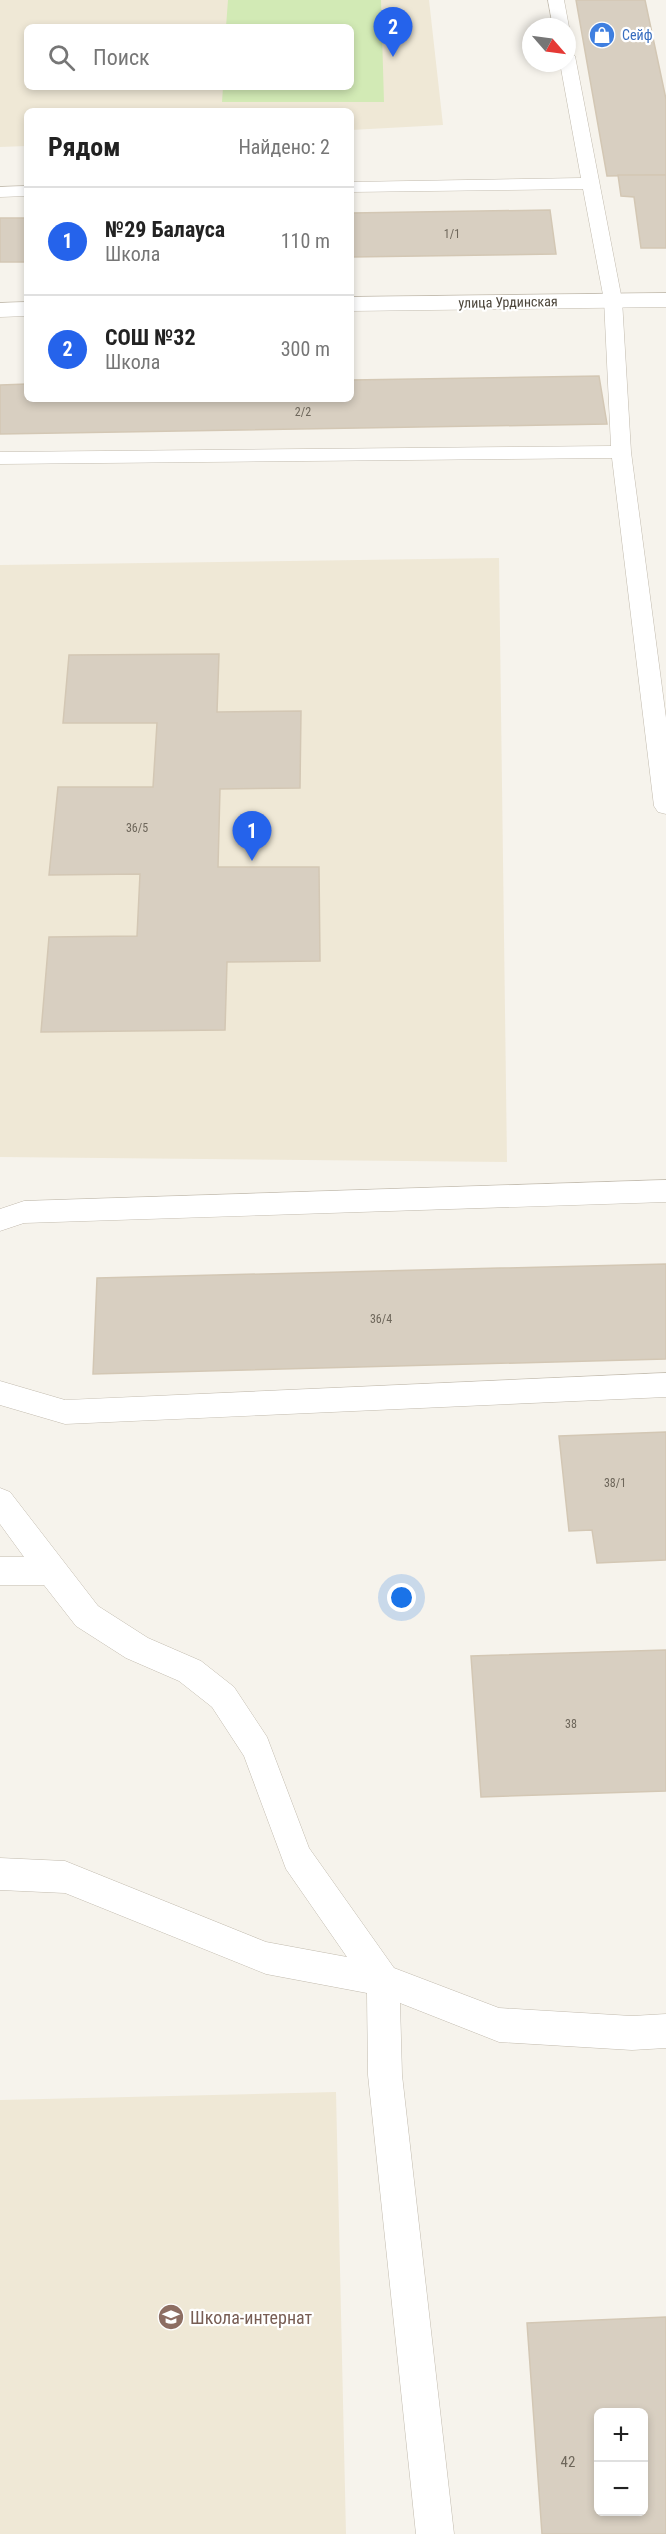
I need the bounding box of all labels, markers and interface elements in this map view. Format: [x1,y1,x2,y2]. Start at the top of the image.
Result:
pin: 2 [374,8,412,57]
north arrow [522,18,576,72]
shop icon: Сейф [587,20,617,50]
search box [24,24,354,90]
place label: Сейф [622,27,653,43]
icon: search [45,41,78,74]
text: Поиск [93,45,150,70]
text: Рядом [48,132,120,162]
text: Найдено: 2 [238,135,330,159]
text: №29 Балауса [105,217,225,242]
house number: 1/1 [444,227,460,241]
text: 1 [62,229,73,253]
text: 110 m [281,229,330,253]
text: Школа [105,242,160,266]
street label: улица Урдинская [458,293,558,311]
text: СОШ №32 [105,325,196,350]
text: 2 [62,337,73,361]
text: 300 m [281,337,330,361]
text: Школа [105,350,160,374]
house number: 2/2 [295,405,311,419]
pin: 1 [232,812,272,861]
house number: 36/5 [126,821,148,835]
house number: 36/4 [370,1312,392,1326]
house number: 38/1 [604,1476,626,1490]
your location [387,1583,416,1612]
house number: 38 [565,1717,577,1731]
school or university icon: Школа-интернат [156,2302,186,2332]
place label: Школа-интернат [190,2307,313,2328]
map controls [594,2408,648,2516]
button: + [594,2408,648,2462]
house number: 42 [561,2453,575,2471]
button: − [594,2462,648,2516]

